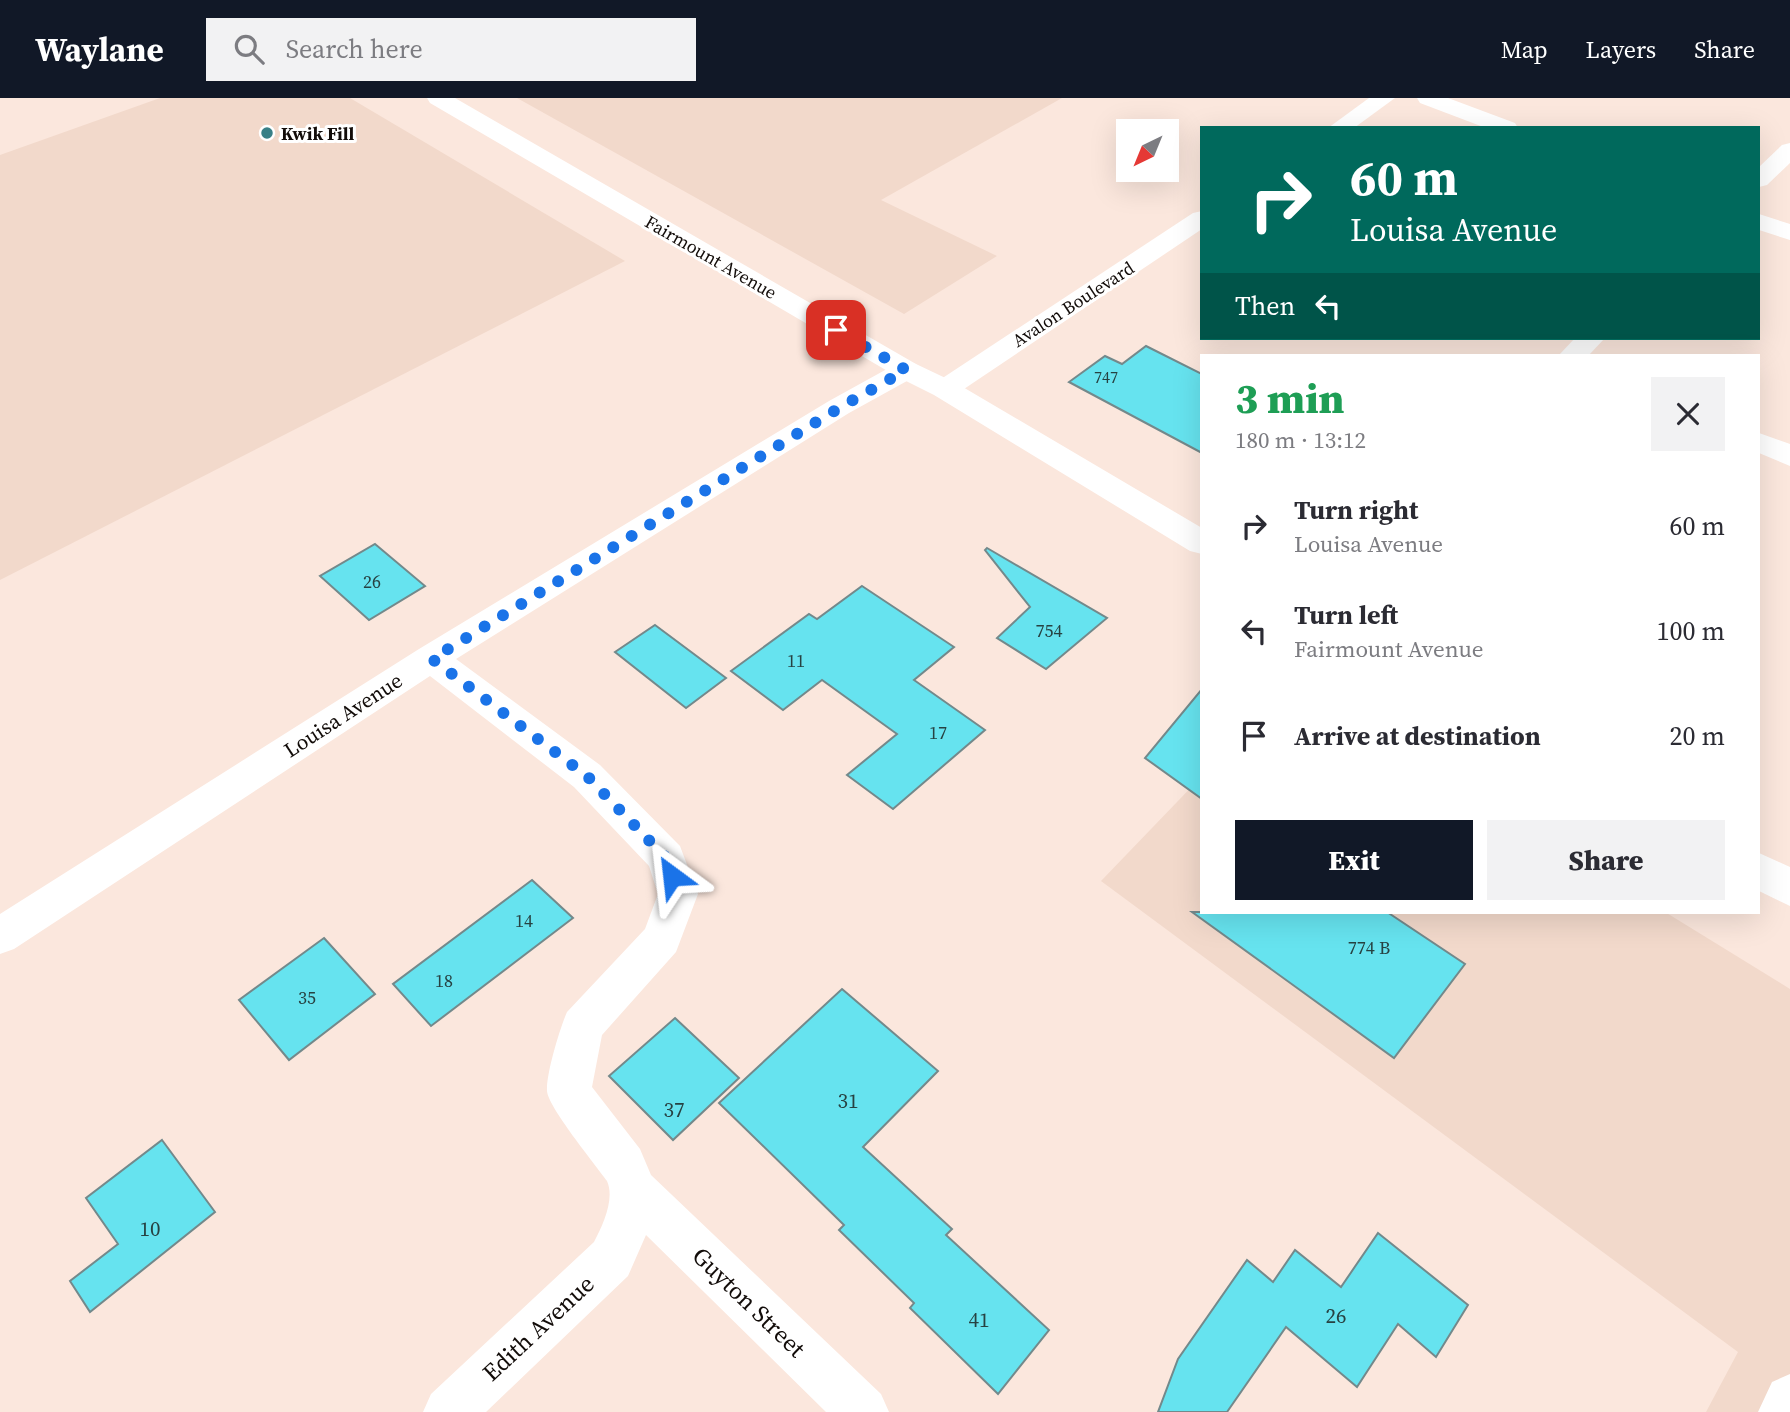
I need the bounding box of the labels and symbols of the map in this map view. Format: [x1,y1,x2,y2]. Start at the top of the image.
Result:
north arrow [1116,119,1180,182]
place label: Kwik Fill [281,121,355,146]
marker: Kwik Fill [259,125,275,141]
street label: Fairmount Avenue [641,209,781,305]
street label: Avalon Boulevard [1007,255,1139,353]
pin [806,300,866,360]
house number: 747 [1094,366,1118,388]
house number: 26 [363,569,381,594]
house number: 754 [1036,618,1063,643]
house number: 11 [787,648,805,673]
street label: Louisa Avenue [278,666,408,764]
house number: 17 [929,720,947,745]
position arrow [635,839,709,913]
house number: 14 [515,908,533,933]
house number: 774 B [1348,935,1390,960]
house number: 18 [435,968,453,993]
house number: 35 [298,985,316,1010]
house number: 31 [838,1086,859,1115]
house number: 37 [664,1095,685,1124]
house number: 10 [140,1214,161,1243]
street label: Guyton Street [685,1240,813,1365]
street label: Edith Avenue [475,1268,601,1388]
house number: 26 [1326,1301,1347,1330]
house number: 41 [969,1305,990,1334]

